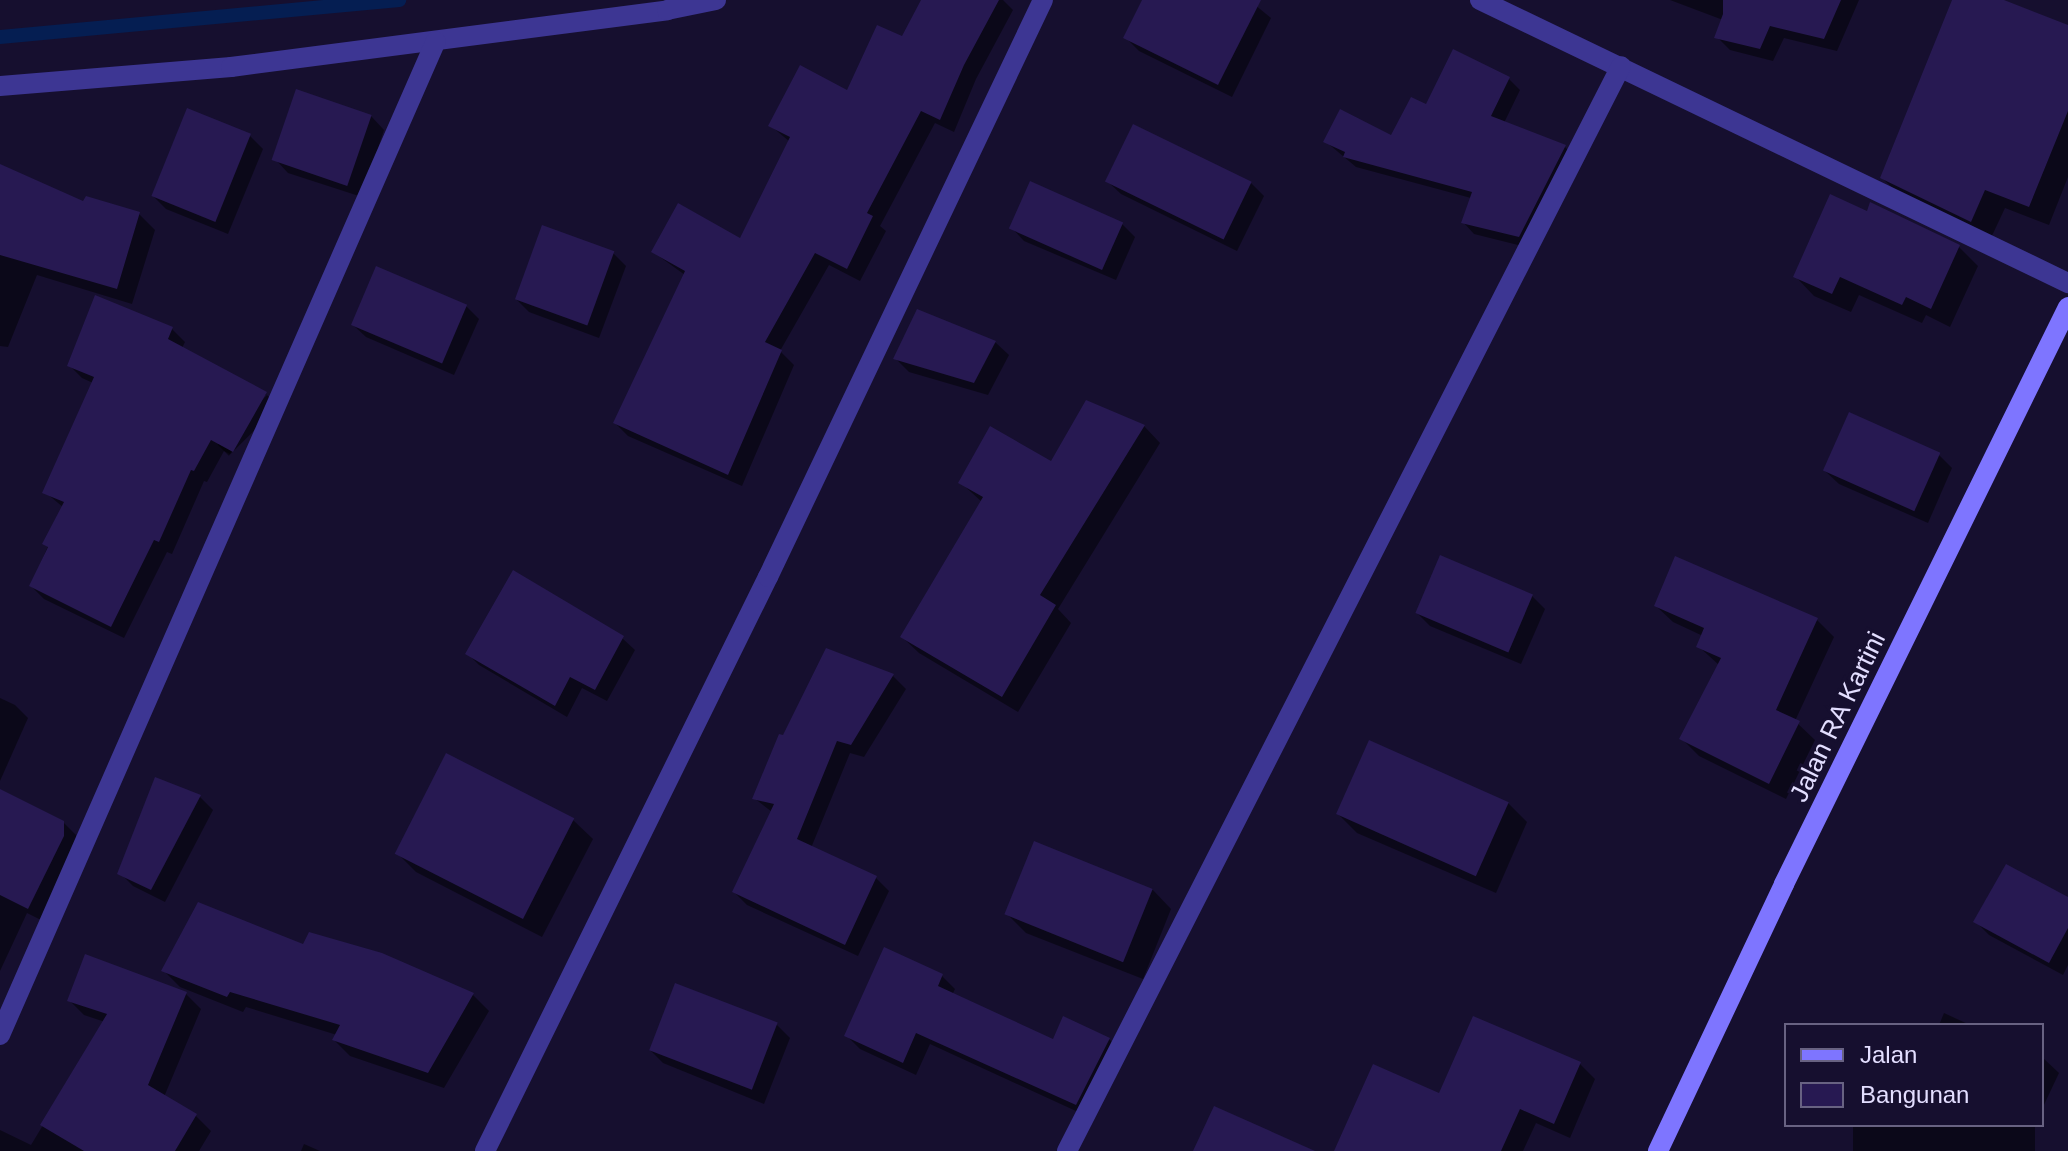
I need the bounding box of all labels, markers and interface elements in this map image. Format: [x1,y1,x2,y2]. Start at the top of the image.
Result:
street label: Jalan RA Kartini [1783,626,1893,808]
legend [1784,1023,2044,1127]
text: Jalan [1860,1041,1917,1068]
text: Bangunan [1860,1081,1969,1108]

